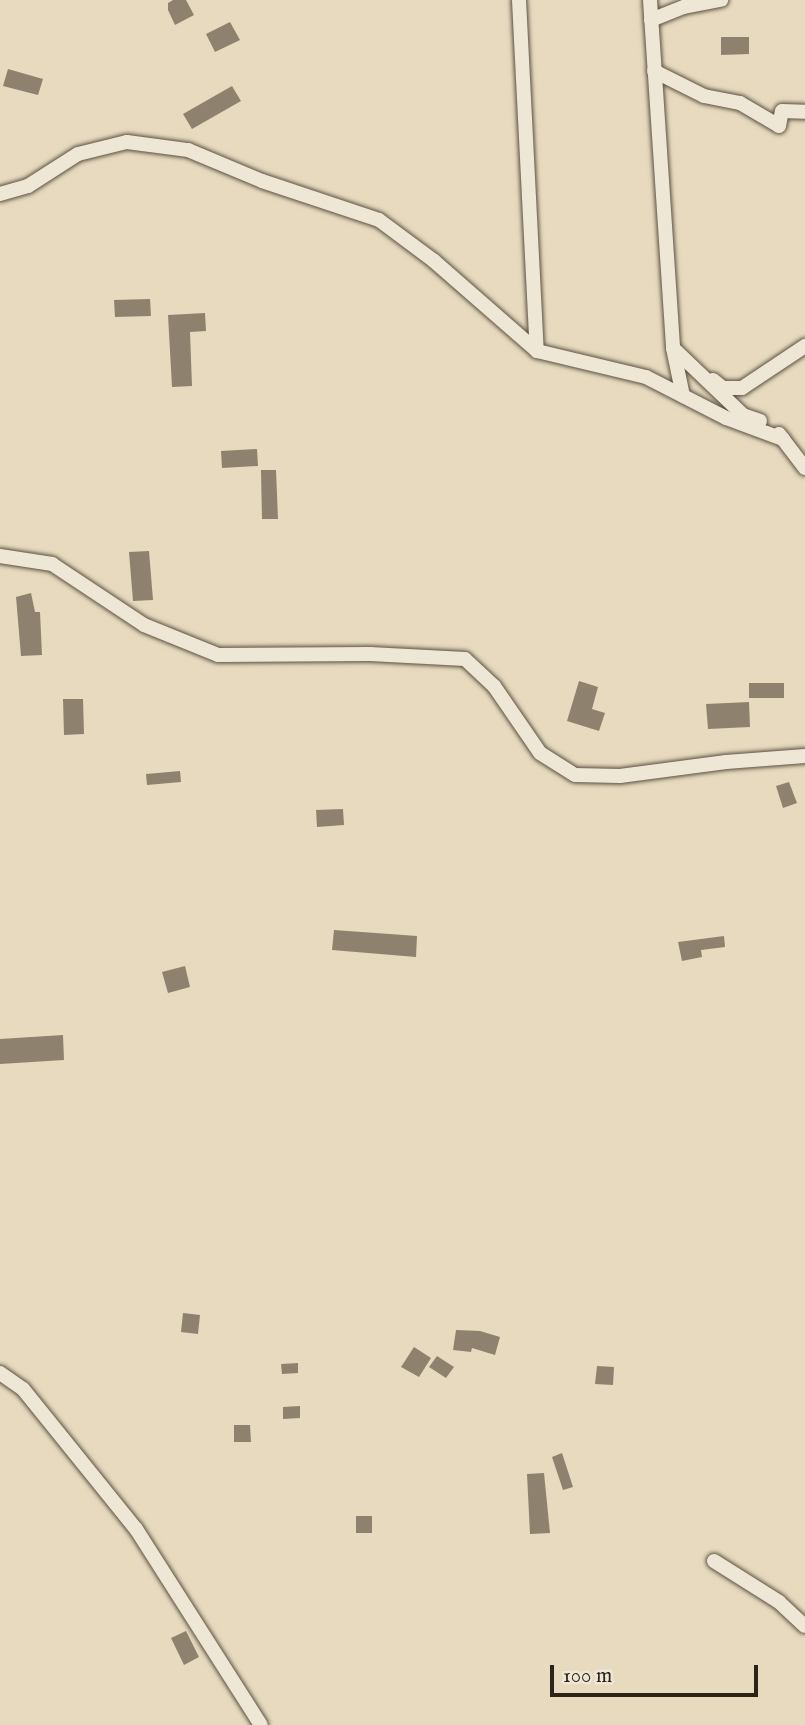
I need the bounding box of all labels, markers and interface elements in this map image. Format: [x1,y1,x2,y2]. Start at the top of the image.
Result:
scale bar [553,1652,761,1696]
text: 100 m [563,1663,612,1690]

